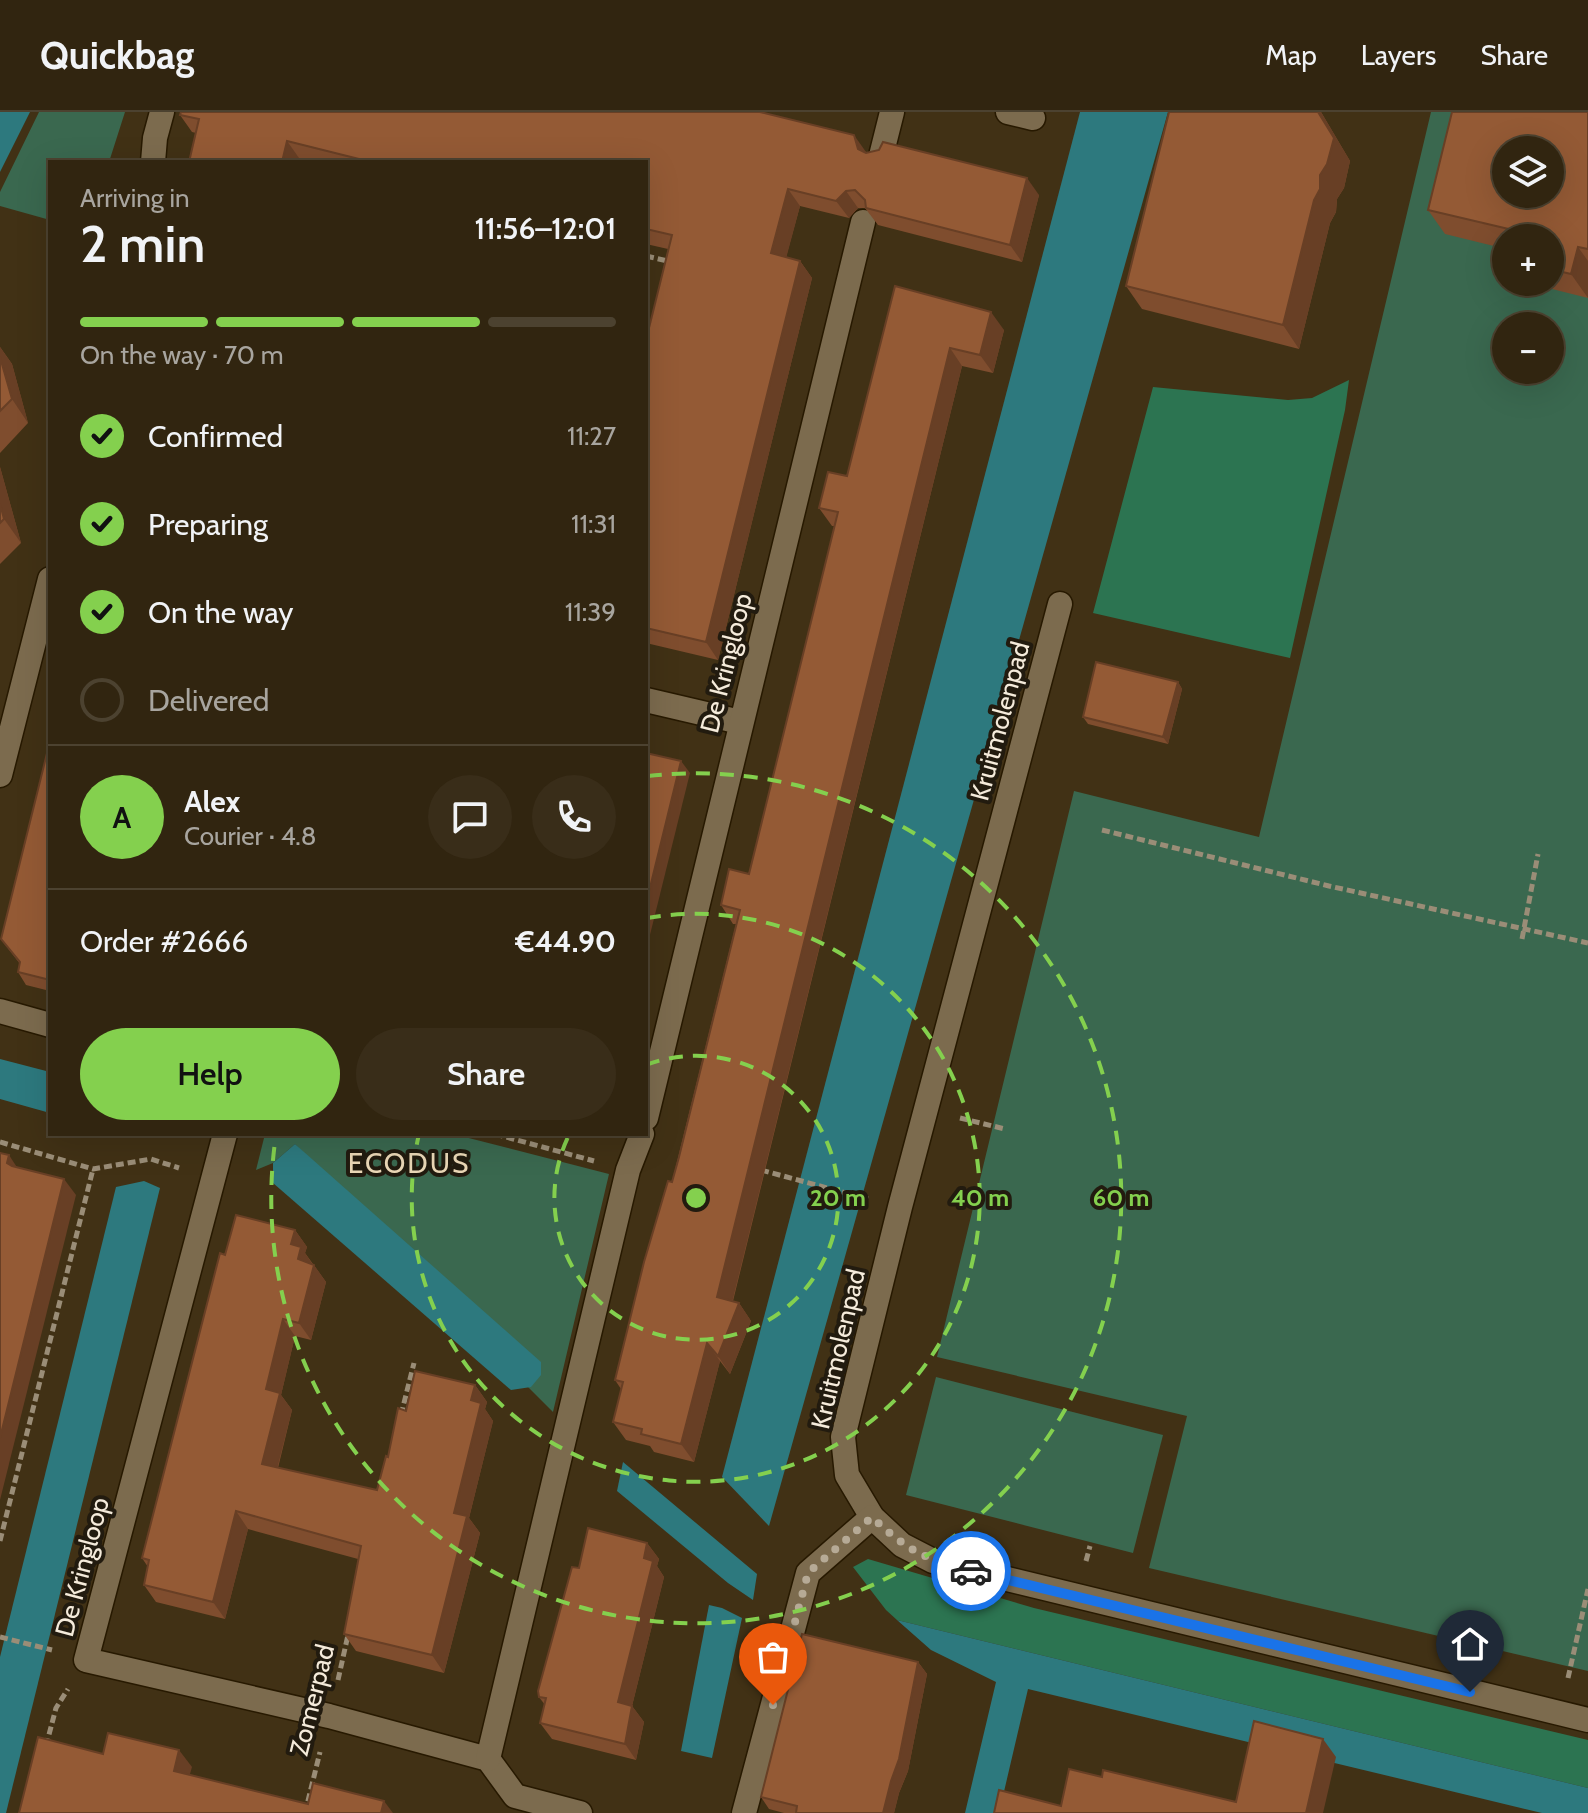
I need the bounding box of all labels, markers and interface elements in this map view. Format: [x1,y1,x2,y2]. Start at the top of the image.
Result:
text: Quickbag [40,32,194,79]
text: Map [1265,38,1317,72]
text: Layers [1361,38,1436,72]
text: Share [1480,38,1548,72]
map controls [1492,136,1564,384]
button: layers [1492,136,1564,208]
text: Arriving in [80,182,190,214]
text: 11:56–12:01 [475,210,616,247]
text: 2 min [80,212,205,275]
button: + [1492,224,1564,296]
button: − [1492,312,1564,384]
text: On the way · 70 m [80,339,284,371]
icon: check [80,414,124,458]
text: Confirmed [148,418,283,455]
text: 11:27 [567,420,616,452]
icon: check [80,502,124,546]
text: Preparing [148,506,268,543]
text: 11:31 [571,508,616,540]
icon: check [80,590,124,634]
street label: De Kringloop [693,590,759,736]
text: On the way [148,594,293,631]
text: 11:39 [565,596,616,628]
street label: Kruitmolenpad [963,638,1037,804]
text: Delivered [148,682,269,719]
button: chat [428,775,512,859]
button: phone [532,775,616,859]
text: Alex [184,783,240,820]
text: A [113,799,131,836]
text: Courier · 4.8 [184,820,317,852]
text: Order #2666 [80,923,248,960]
text: €44.90 [515,923,616,960]
button: Help [80,1028,340,1120]
button: Share [356,1028,616,1120]
district label: ECODUS [348,1146,470,1180]
text: 20 m [810,1183,866,1212]
text: 40 m [951,1183,1009,1212]
text: 60 m [1093,1183,1149,1212]
centre of rings [682,1184,710,1212]
street label: Kruitmolenpad [804,1266,872,1432]
street label: De Kringloop [48,1494,116,1640]
courier [931,1531,1011,1611]
icon: car [949,1549,993,1593]
pin [1436,1610,1504,1692]
icon: home [1448,1622,1492,1666]
pin [739,1623,807,1705]
icon: bag [751,1635,795,1679]
street label: Zomerpad [283,1641,341,1759]

